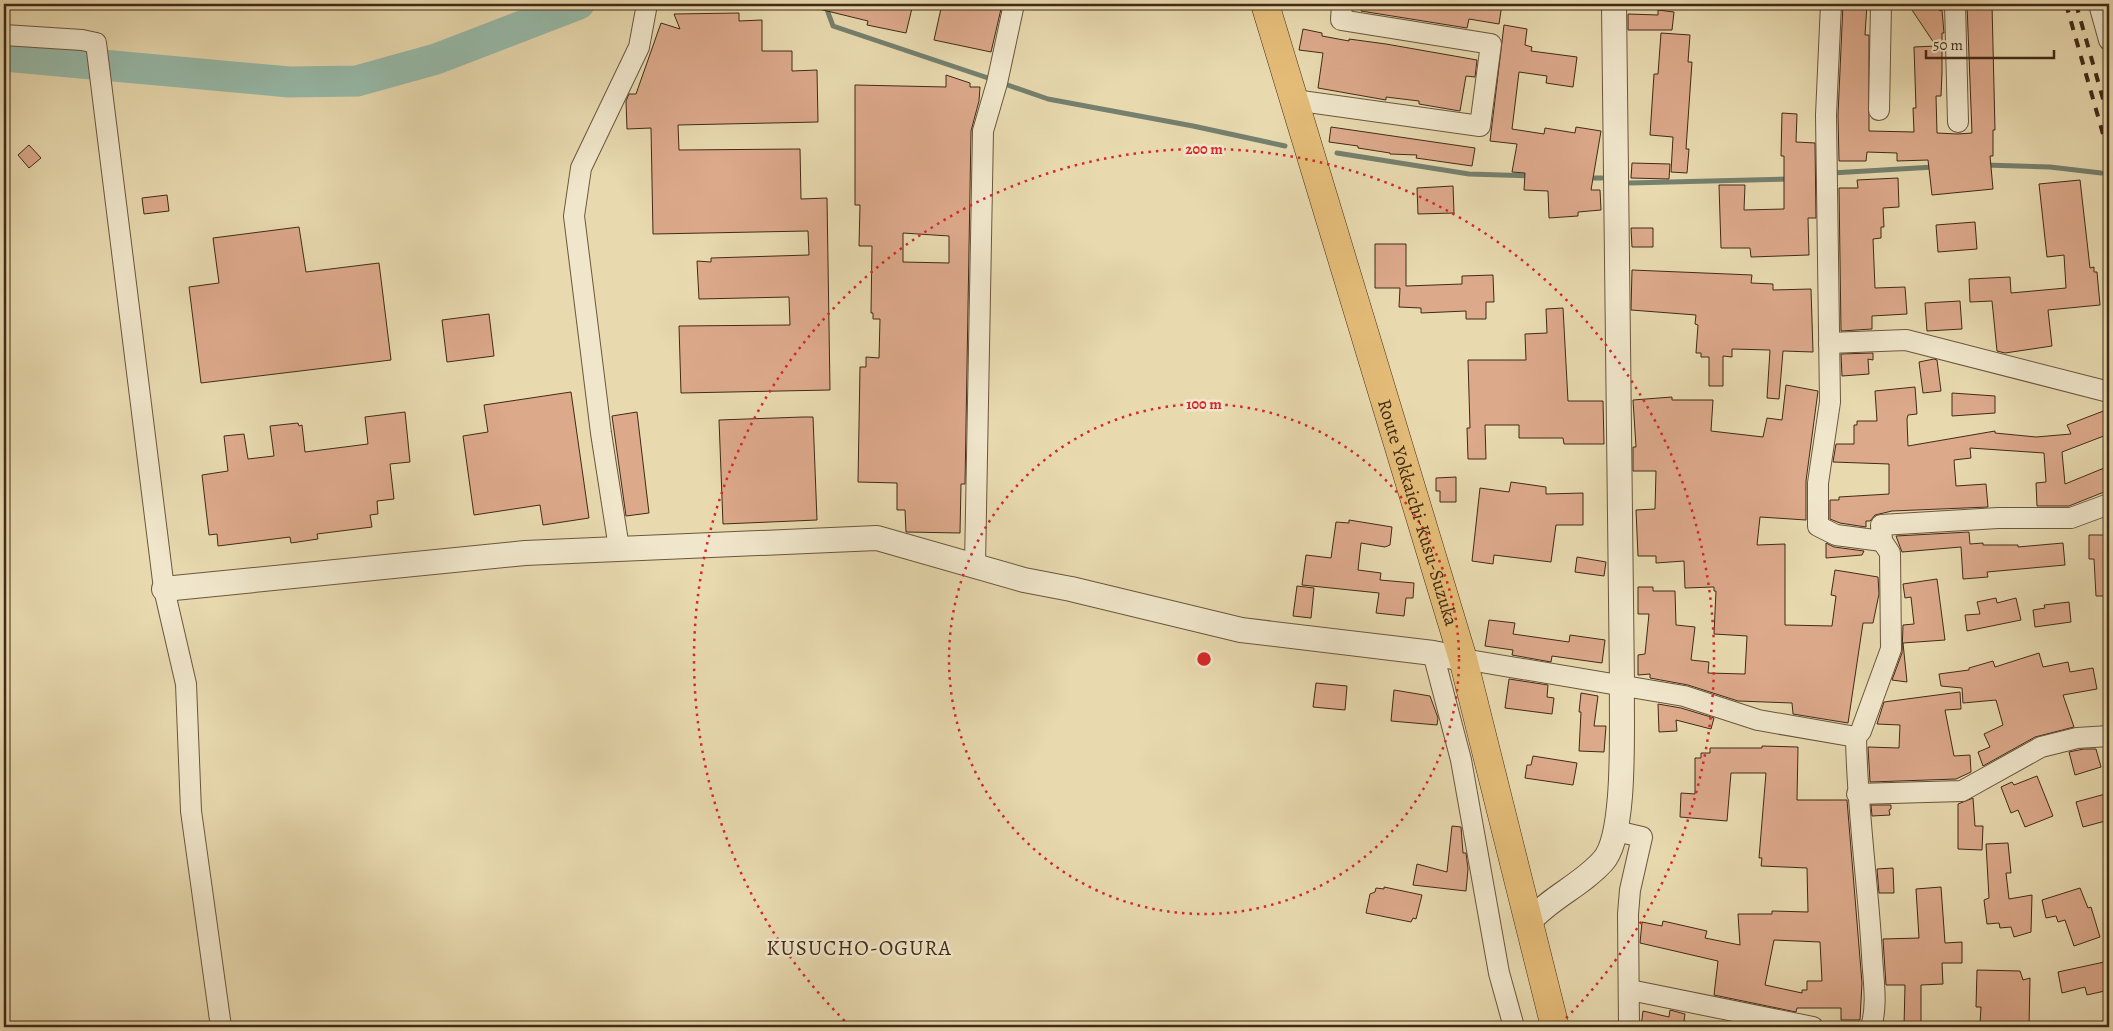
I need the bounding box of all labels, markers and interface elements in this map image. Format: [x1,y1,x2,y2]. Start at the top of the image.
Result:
scale bar [1926,28,2053,60]
text: 50 m [1933,35,1963,55]
text: 200 m [1185,139,1223,159]
text: 100 m [1186,394,1222,414]
street label: Route Yokkaichi-Kusu-Suzuka [1371,396,1464,629]
centre of rings [1195,650,1213,668]
district label: KUSUCHO-OGURA [766,934,952,962]

